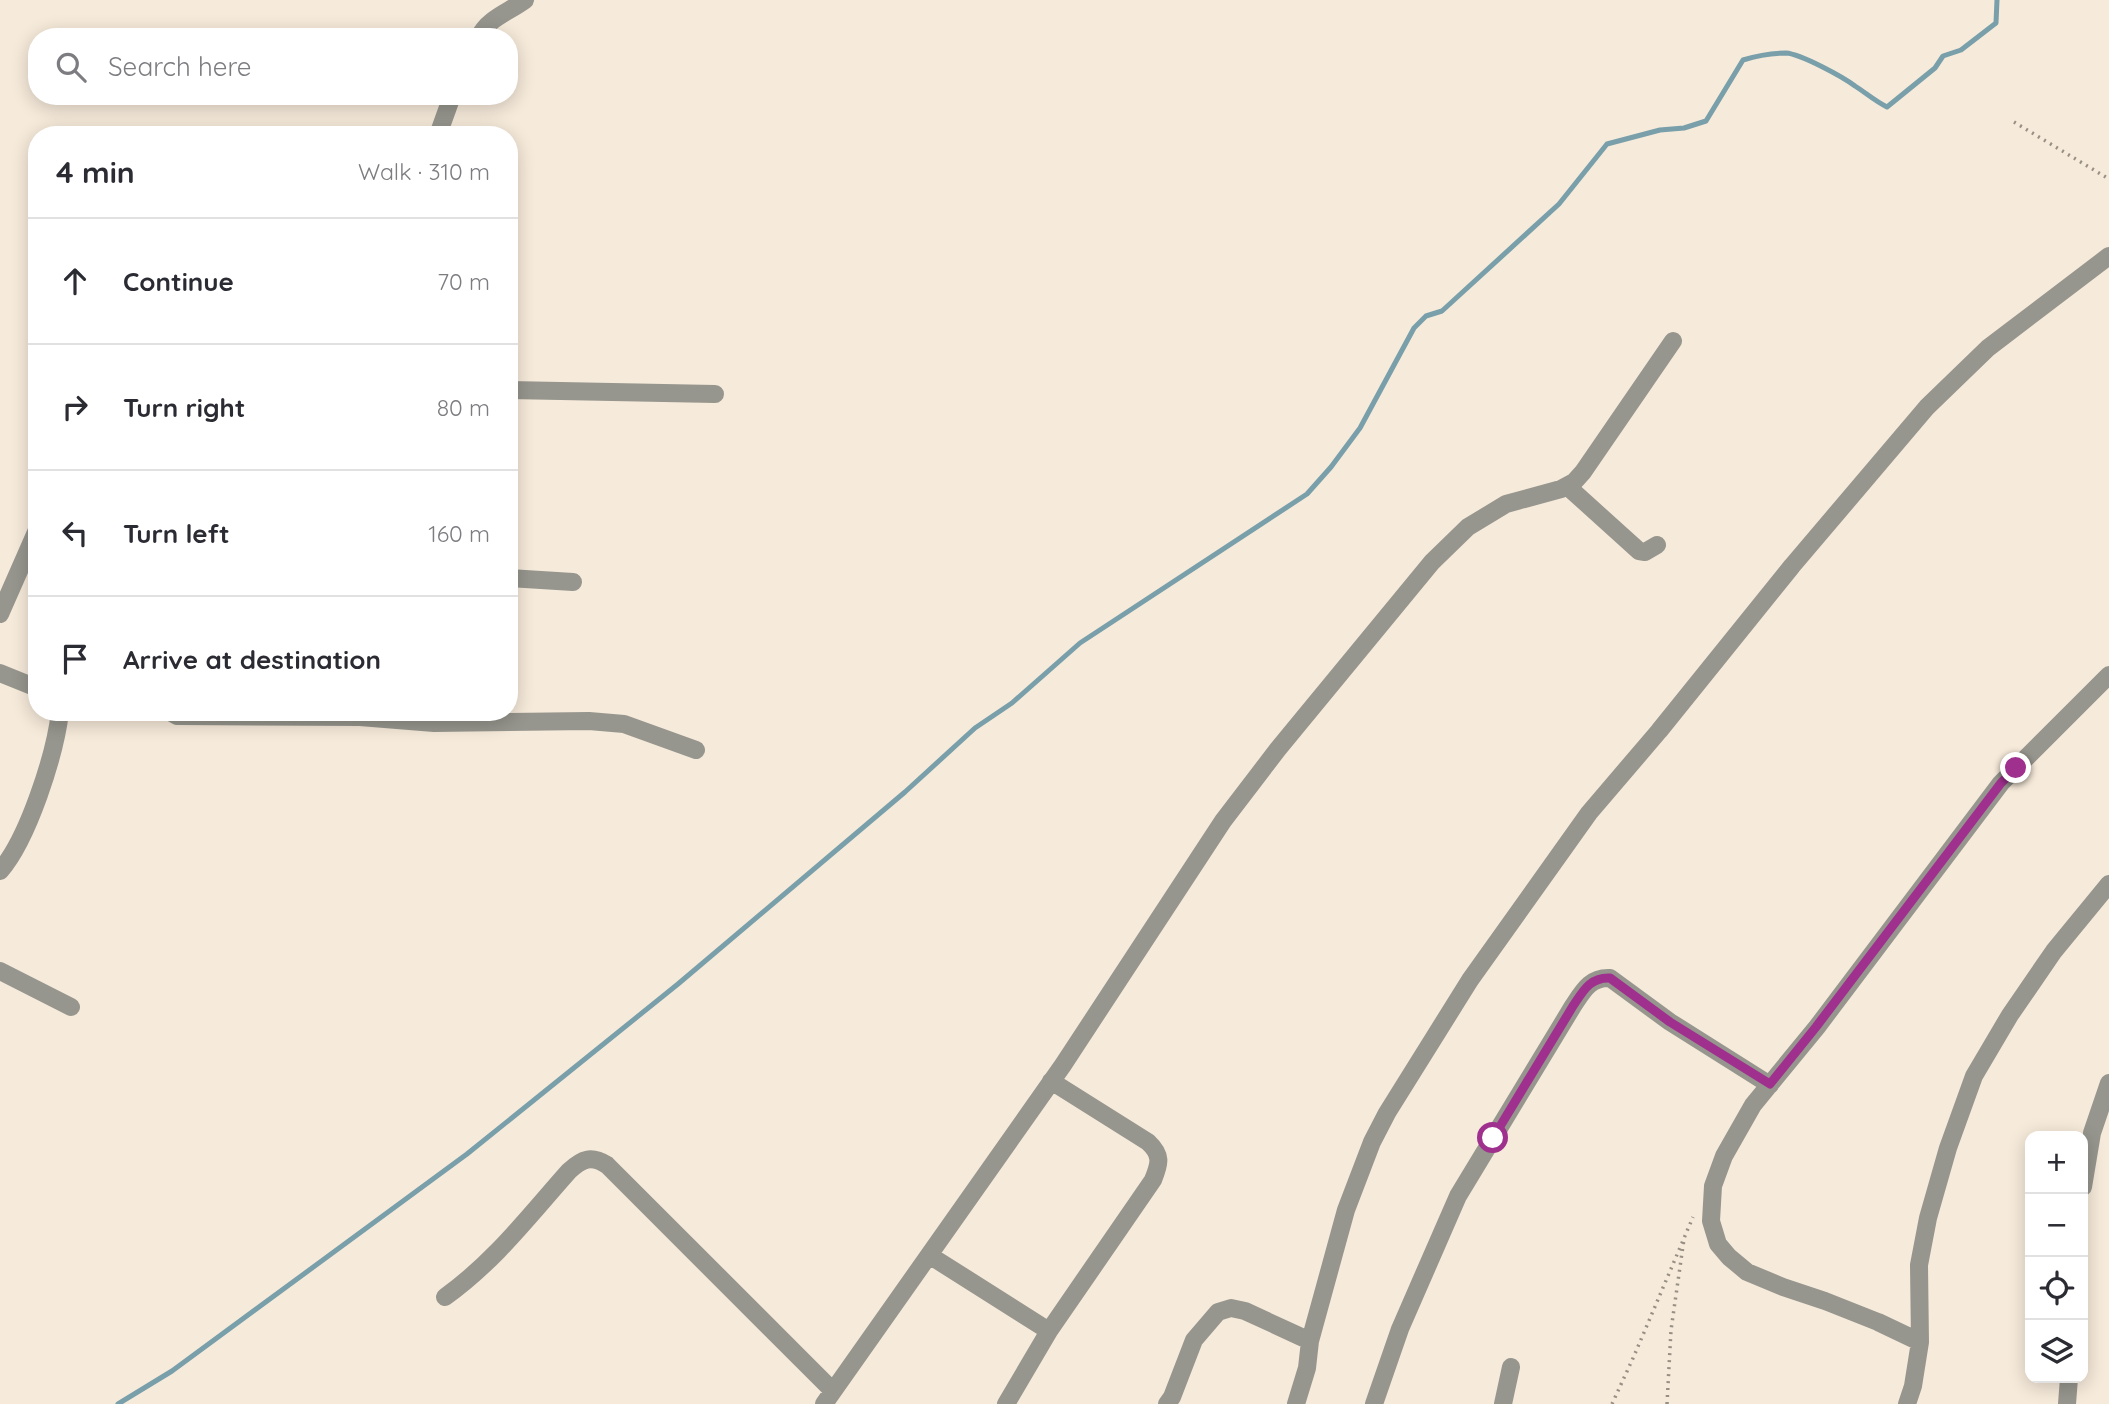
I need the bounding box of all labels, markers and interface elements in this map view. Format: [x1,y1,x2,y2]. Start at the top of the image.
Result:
search box [28,28,518,105]
icon: search [52,48,90,86]
text: Search here [108,50,252,83]
text: 4 min [56,153,135,191]
text: Walk · 310 m [358,157,490,186]
icon: ahead [56,262,94,300]
text: Continue [123,265,234,298]
text: 70 m [437,267,490,296]
icon: right [56,388,94,426]
text: Turn right [123,391,245,424]
text: 80 m [437,393,490,422]
icon: left [56,514,94,552]
text: Turn left [123,517,230,550]
text: 160 m [428,519,490,548]
icon: arrive [56,640,94,678]
text: Arrive at destination [123,643,381,676]
route end [2000,752,2031,783]
route start [1477,1122,1508,1153]
map controls [2025,1131,2088,1383]
button: + [2025,1131,2088,1194]
button: − [2025,1194,2088,1257]
button: locate [2025,1257,2088,1320]
button: layers [2025,1320,2088,1383]

